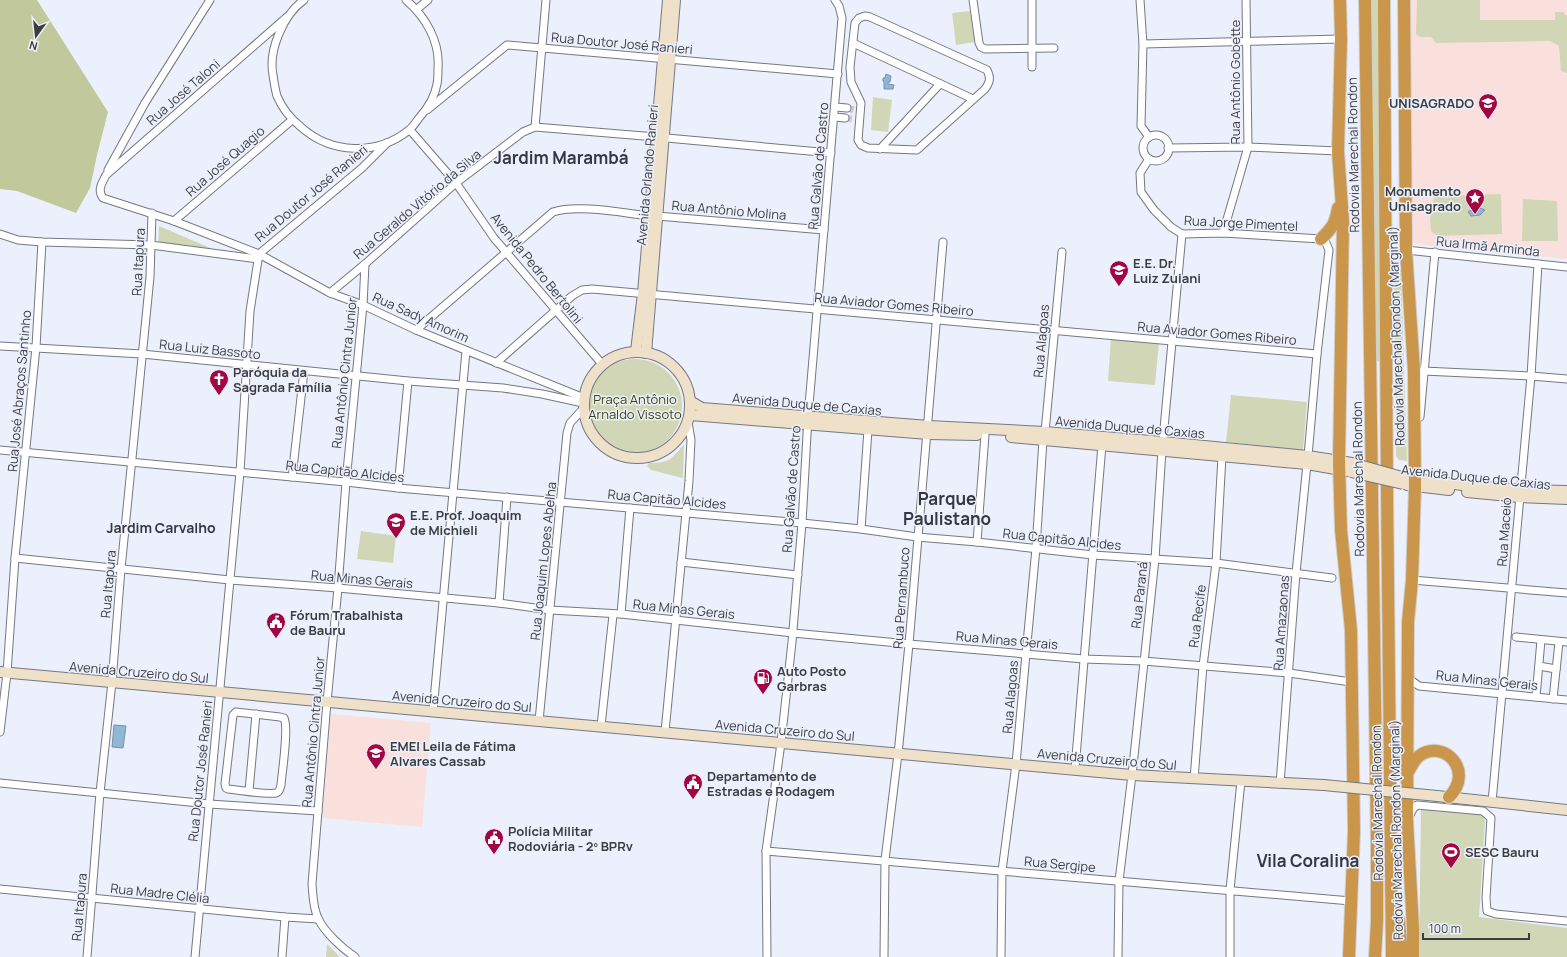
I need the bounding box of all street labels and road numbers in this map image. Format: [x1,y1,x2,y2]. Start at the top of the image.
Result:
street label: Rua Antônio Gobette [1226,19,1244,144]
street label: Rua Doutor José Ranieri [550,28,694,58]
street label: Rua José Taloni [142,55,224,129]
street label: Rodovia Marechal Rondon [1343,77,1363,233]
street label: Rua Galvão de Castro [803,101,833,230]
street label: Avenida Orlando Ranieri [632,104,662,246]
street label: Rua José Quagio [182,121,269,200]
street label: Rua Doutor José Ranieri [251,140,371,246]
street label: Rua Geraldo Vitório da Silva [349,145,485,263]
street label: Rua Antônio Molina [671,196,787,224]
street label: Avenida Pedro Bertolini [487,209,587,327]
street label: Rua Jorge Pimentel [1183,211,1299,235]
street label: Rodovia Marechal Rondon (Marginal) [1383,226,1409,446]
street label: Rua Itapura [127,227,149,297]
street label: Rua Irmã Arminda [1435,232,1541,260]
street label: Rua Sady Amorim [370,288,472,346]
street label: Rua Aviador Gomes Ribeiro [814,288,975,320]
street label: Rua Antônio Cintra Junior [327,296,361,449]
street label: Rua Alagoas [1029,303,1053,378]
street label: Rua José Abraços Santinho [3,309,35,473]
street label: Rua Aviador Gomes Ribeiro [1137,317,1298,349]
street label: Rua Luiz Bassoto [158,335,262,363]
street label: Avenida Duque de Caxias [731,388,883,420]
street label: Rodovia Marechal Rondon [1348,401,1368,557]
street label: Avenida Duque de Caxias [1054,411,1206,443]
street label: Rua Galvão de Castro [778,424,804,553]
street label: Rua Capitão Alcides [285,456,405,486]
street label: Avenida Duque de Caxias [1400,460,1552,494]
street label: Rua Joaquim Lopes Abelha [526,481,560,641]
street label: Rua Capitão Alcides [607,485,727,513]
street label: Rua Maceió [1493,497,1515,567]
street label: Rua Capitão Alcides [1002,524,1122,554]
street label: Rua Pernambuco [888,546,914,649]
street label: Rua Itapura [96,549,120,619]
street label: Rua Paraná [1127,561,1151,629]
street label: Rua Minas Gerais [310,566,414,592]
street label: Rua Amazaonas [1269,575,1293,671]
street label: Rua Recife [1184,583,1210,649]
street label: Rua Minas Gerais [632,595,736,623]
street label: Rua Minas Gerais [955,627,1059,653]
street label: Rua Antônio Cintra Junior [297,655,329,808]
street label: Avenida Cruzeiro do Sul [68,657,210,687]
street label: Rua Alagoas [998,659,1022,734]
street label: Rua Minas Gerais [1435,666,1539,694]
street label: Avenida Cruzeiro do Sul [391,686,533,716]
street label: Rua Doutor José Ranieri [184,699,216,843]
street label: Avenida Cruzeiro do Sul [714,715,856,745]
street label: Rodovia Marechal Rondon (Marginal) [1385,720,1407,940]
street label: Rodovia Marechal Rondon [1367,725,1387,881]
street label: Avenida Cruzeiro do Sul [1036,744,1178,774]
street label: Rua Sergipe [1023,852,1097,876]
street label: Rua Itapura [67,872,91,942]
street label: Rua Madre Clélia [110,879,210,907]

